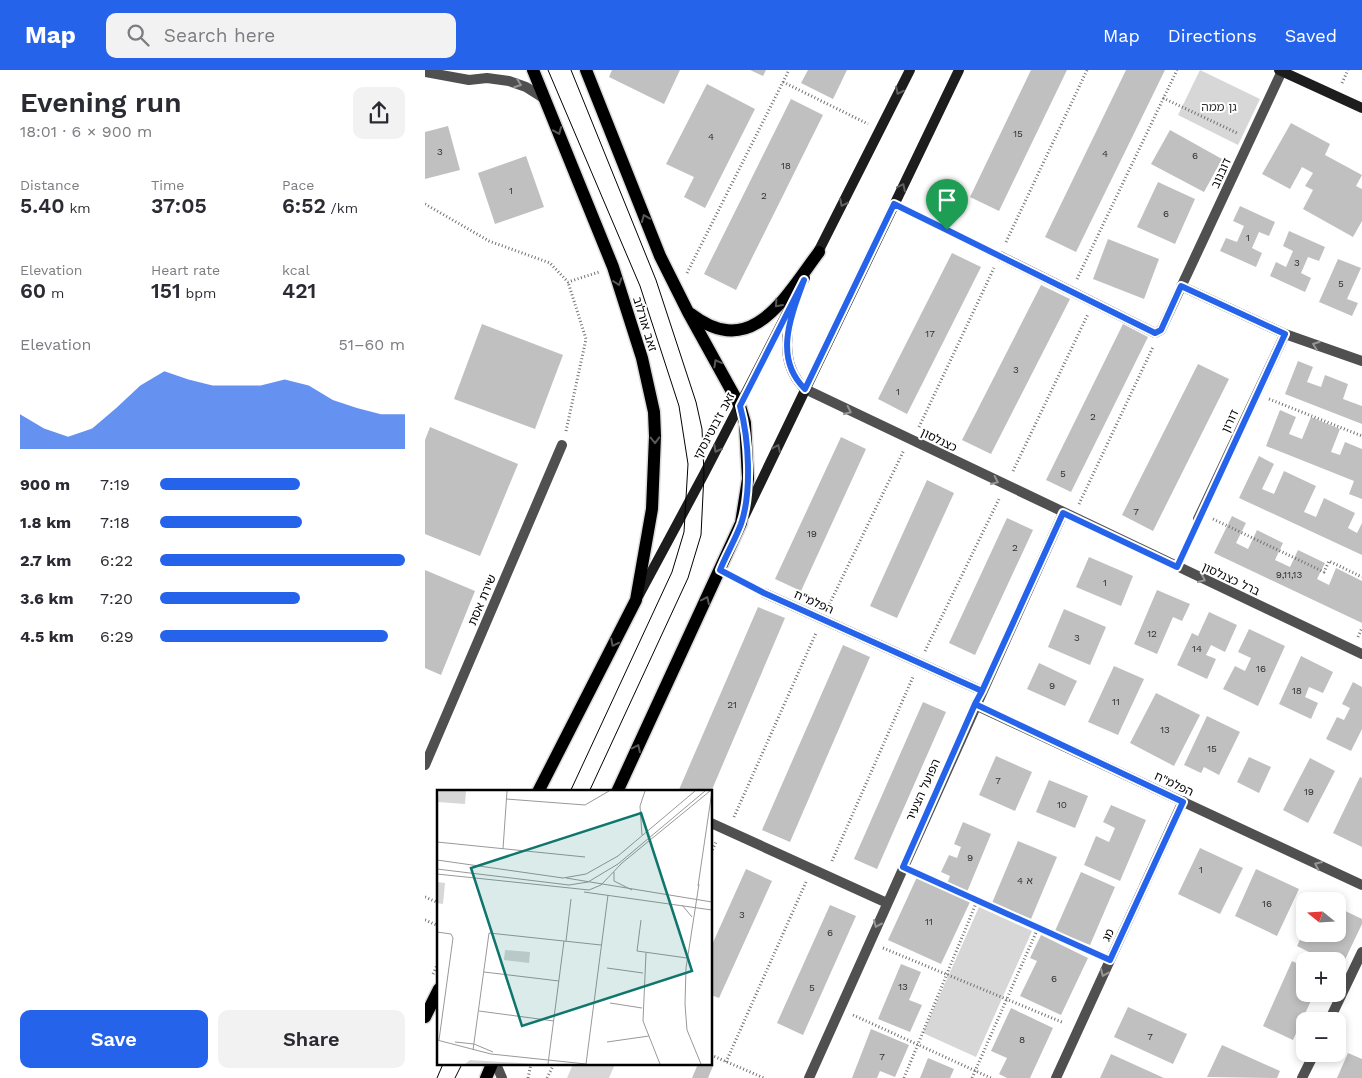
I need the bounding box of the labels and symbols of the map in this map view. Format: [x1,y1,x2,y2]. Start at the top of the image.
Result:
one-way arrow [513,78,522,88]
one-way arrow [895,86,905,95]
park label: גן ממה [1201,100,1237,114]
one-way arrow [552,127,562,135]
house number: 15 [1013,128,1023,139]
house number: 4 [708,131,714,142]
house number: 3 [437,146,443,157]
house number: 4 [1102,148,1108,159]
house number: 6 [1192,150,1198,161]
street label: דובנוב [1208,155,1234,190]
house number: 18 [781,160,791,171]
pin [926,179,968,230]
one-way arrow [896,184,906,193]
house number: 1 [509,185,513,196]
house number: 2 [761,190,767,201]
one-way arrow [839,198,849,207]
house number: 6 [1163,208,1169,219]
one-way arrow [641,214,651,223]
house number: 1 [1246,232,1250,243]
house number: 3 [1294,257,1300,268]
one-way arrow [612,278,622,286]
house number: 5 [1338,278,1344,289]
street label: זאב אורלוב [630,295,660,353]
one-way arrow [775,298,784,307]
house number: 17 [925,328,935,339]
one-way arrow [1312,341,1321,351]
one-way arrow [713,360,723,369]
house number: 3 [1013,364,1019,375]
house number: 1 [896,386,900,397]
street label: זאב ז'בוטינסקי [690,390,738,462]
one-way arrow [843,405,852,415]
street label: דורון [1219,407,1242,435]
house number: 2 [1090,411,1096,422]
street label: כצנלסון [919,425,959,455]
one-way arrow [650,436,660,444]
one-way arrow [714,444,724,453]
one-way arrow [771,444,781,453]
house number: 5 [1060,468,1066,479]
one-way arrow [990,475,999,485]
house number: 7 [1133,506,1139,517]
house number: 19 [807,528,817,539]
house number: 2 [1012,542,1018,553]
street label: ברל כצנלסון [1200,560,1262,598]
house number: 9,11,13 [1276,569,1302,580]
street label: שירת אסת [465,572,499,628]
one-way arrow [1197,572,1206,583]
house number: 1 [1103,577,1107,588]
street label: הפלמ"ח [792,587,836,617]
one-way arrow [699,596,710,605]
house number: 12 [1147,628,1157,639]
house number: 3 [1074,632,1080,643]
one-way arrow [610,638,620,647]
house number: 14 [1192,643,1202,654]
house number: 16 [1256,663,1266,674]
house number: 9 [1049,680,1055,691]
house number: 18 [1292,685,1302,696]
house number: 11 [1112,696,1120,707]
house number: 21 [727,699,737,710]
house number: 13 [1160,724,1170,735]
house number: 15 [1207,743,1217,754]
one-way arrow [631,744,641,753]
street label: הפועל הצעיר [903,757,943,823]
street label: הפלמ"ח [1152,769,1196,799]
house number: 7 [995,775,1001,786]
house number: 19 [1304,786,1314,797]
inset map [437,790,713,1066]
house number: 10 [1057,799,1067,810]
house number: 9 [967,852,973,863]
one-way arrow [1314,860,1323,871]
house number: 1 [1199,864,1203,875]
house number: 4 א [1017,875,1033,886]
north arrow [1296,892,1346,942]
house number: 16 [1262,898,1272,909]
house number: 3 [739,909,745,920]
house number: 11 [925,916,933,927]
one-way arrow [873,919,884,928]
street label: מג [1099,926,1117,944]
house number: 6 [827,927,833,938]
one-way arrow [1100,968,1110,977]
house number: 6 [1051,973,1057,984]
house number: 13 [898,981,908,992]
house number: 5 [809,982,815,993]
house number: 7 [1147,1031,1153,1042]
house number: 8 [1019,1034,1025,1045]
house number: 7 [879,1051,885,1062]

